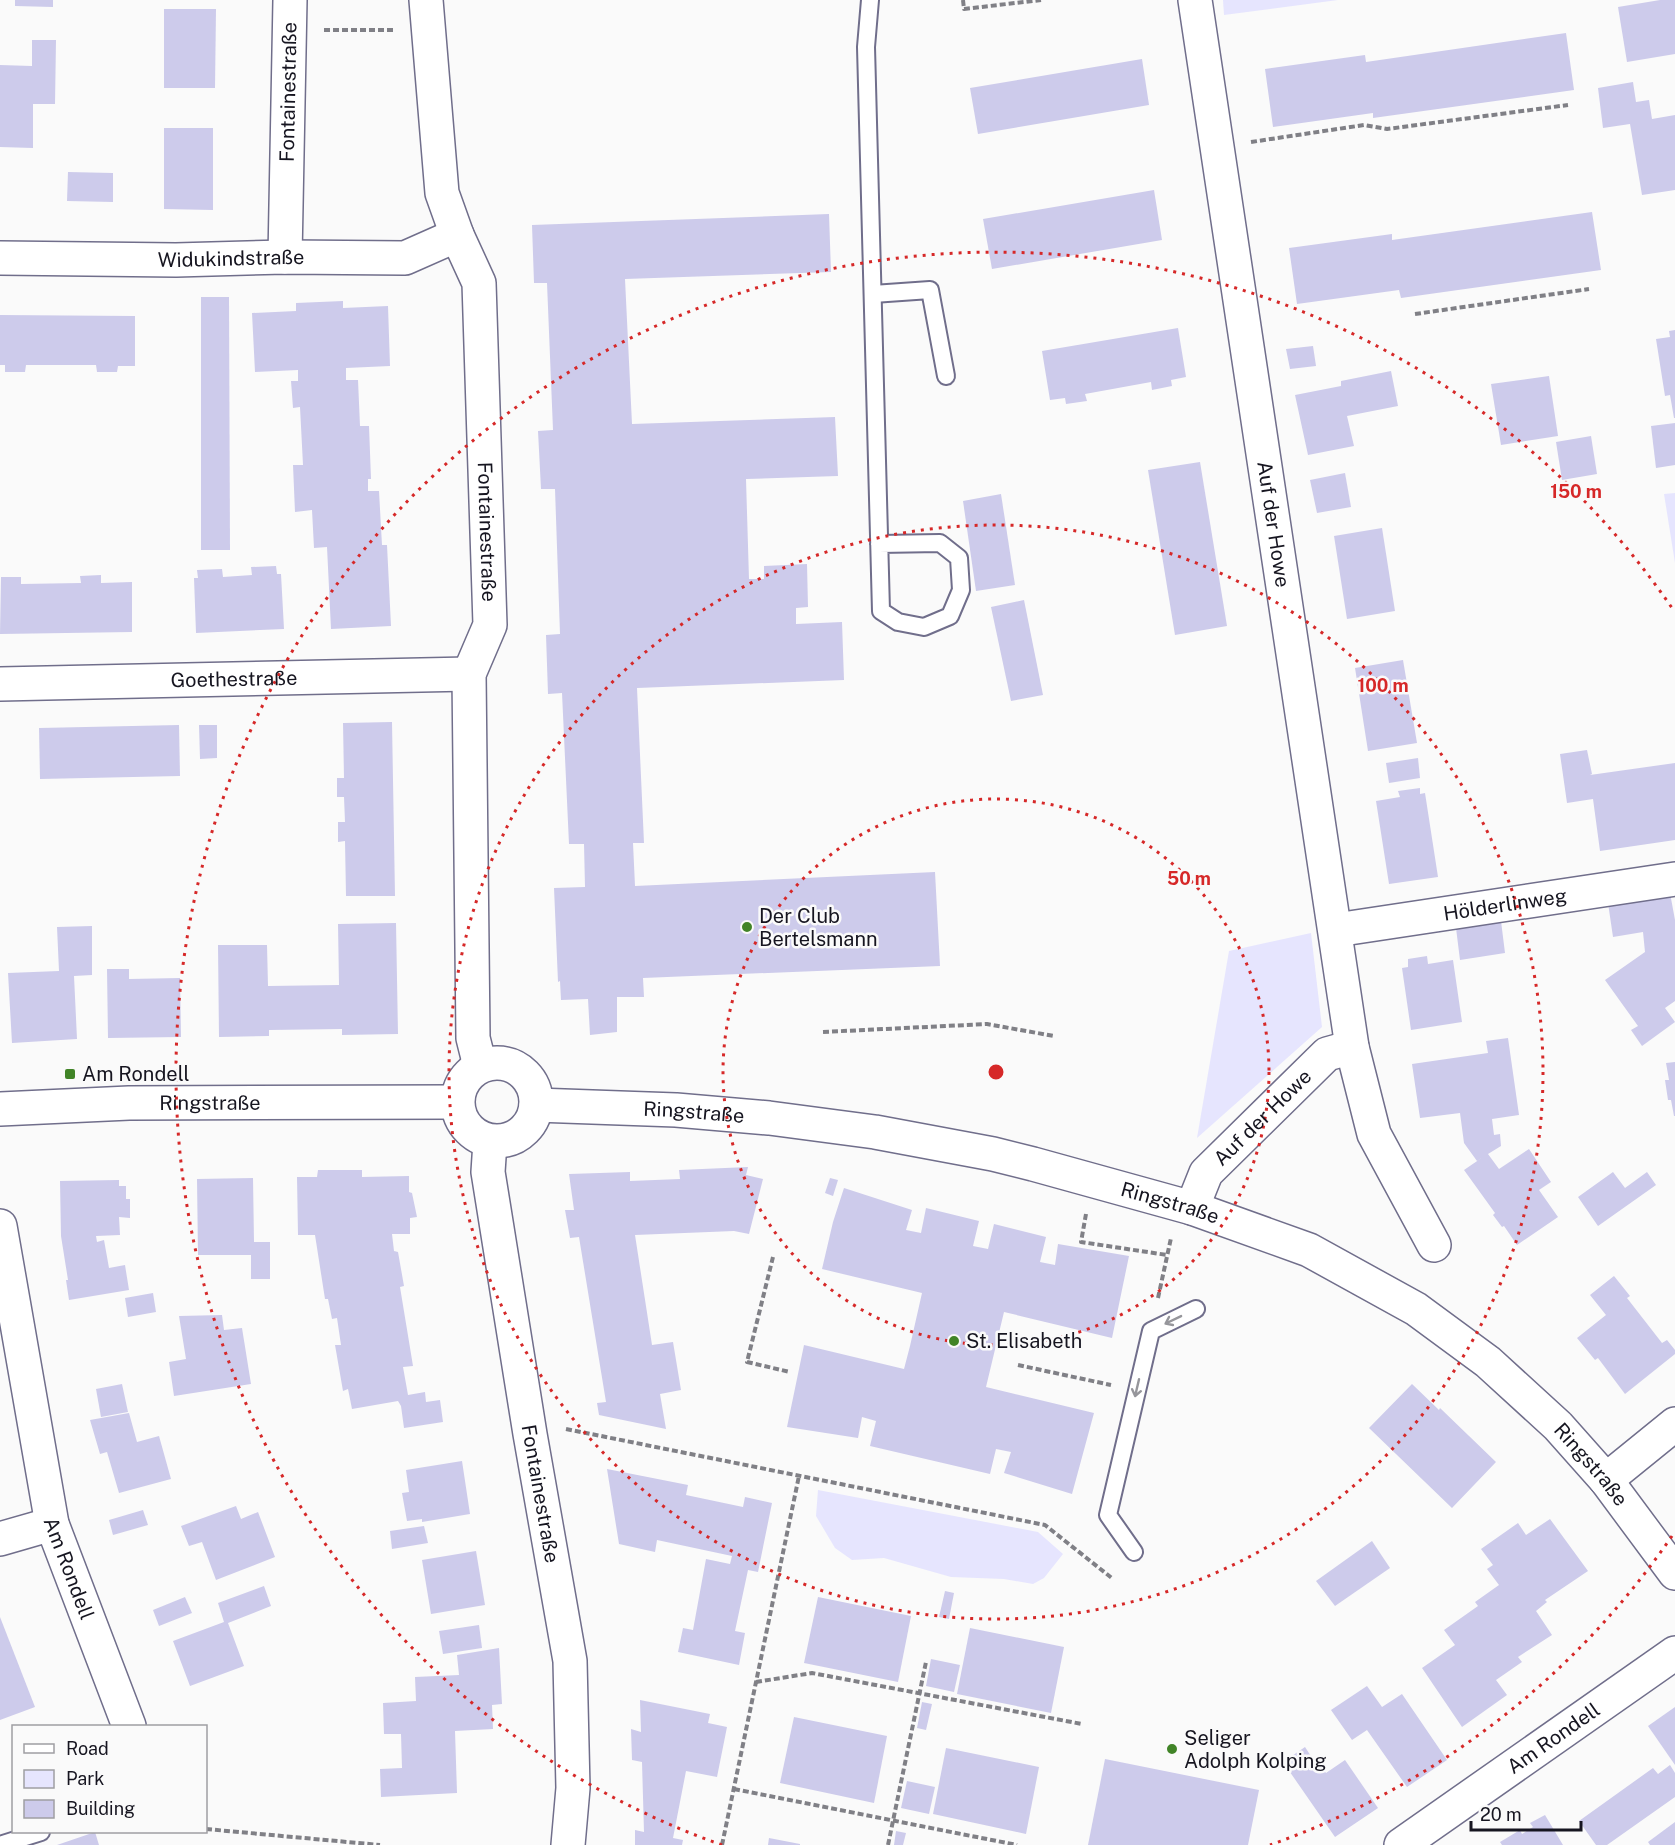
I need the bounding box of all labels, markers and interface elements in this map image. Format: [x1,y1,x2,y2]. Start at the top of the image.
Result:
street label: Fontainestraße [275,22,302,162]
street label: Widukindstraße [157,245,304,272]
street label: Auf der Howe [1252,459,1295,589]
street label: Fontainestraße [473,461,501,602]
text: 150 m [1550,481,1602,502]
street label: Goethestraße [170,666,298,692]
text: 100 m [1357,675,1409,696]
text: 50 m [1167,868,1211,889]
street label: Hölderlinweg [1442,883,1568,926]
place label: Der Club Bertelsmann [759,904,877,951]
marker: Der Club Bertelsmann [740,920,754,934]
place label: Am Rondell [82,1062,190,1086]
centre of rings [986,1062,1006,1082]
street label: Auf der Howe [1209,1064,1316,1171]
marker: Am Rondell [63,1067,77,1081]
street label: Ringstraße [159,1091,261,1115]
street label: Ringstraße [643,1097,745,1128]
street label: Ringstraße [1118,1177,1223,1229]
one-way arrow [1165,1314,1183,1326]
place label: St. Elisabeth [966,1329,1082,1353]
marker: St. Elisabeth [947,1334,961,1348]
one-way arrow [1130,1378,1142,1397]
street label: Ringstraße [1549,1418,1633,1511]
street label: Fontainestraße [517,1423,564,1565]
street label: Am Rondell [39,1514,99,1623]
street label: Am Rondell [1502,1698,1604,1779]
legend [12,1725,207,1833]
place label: Seliger Adolph Kolping [1184,1726,1327,1773]
text: Road [66,1738,109,1759]
marker: Seliger Adolph Kolping [1165,1742,1179,1756]
text: Park [66,1768,104,1789]
scale bar [1471,1794,1580,1832]
text: Building [66,1798,135,1819]
text: 20 m [1480,1804,1522,1825]

